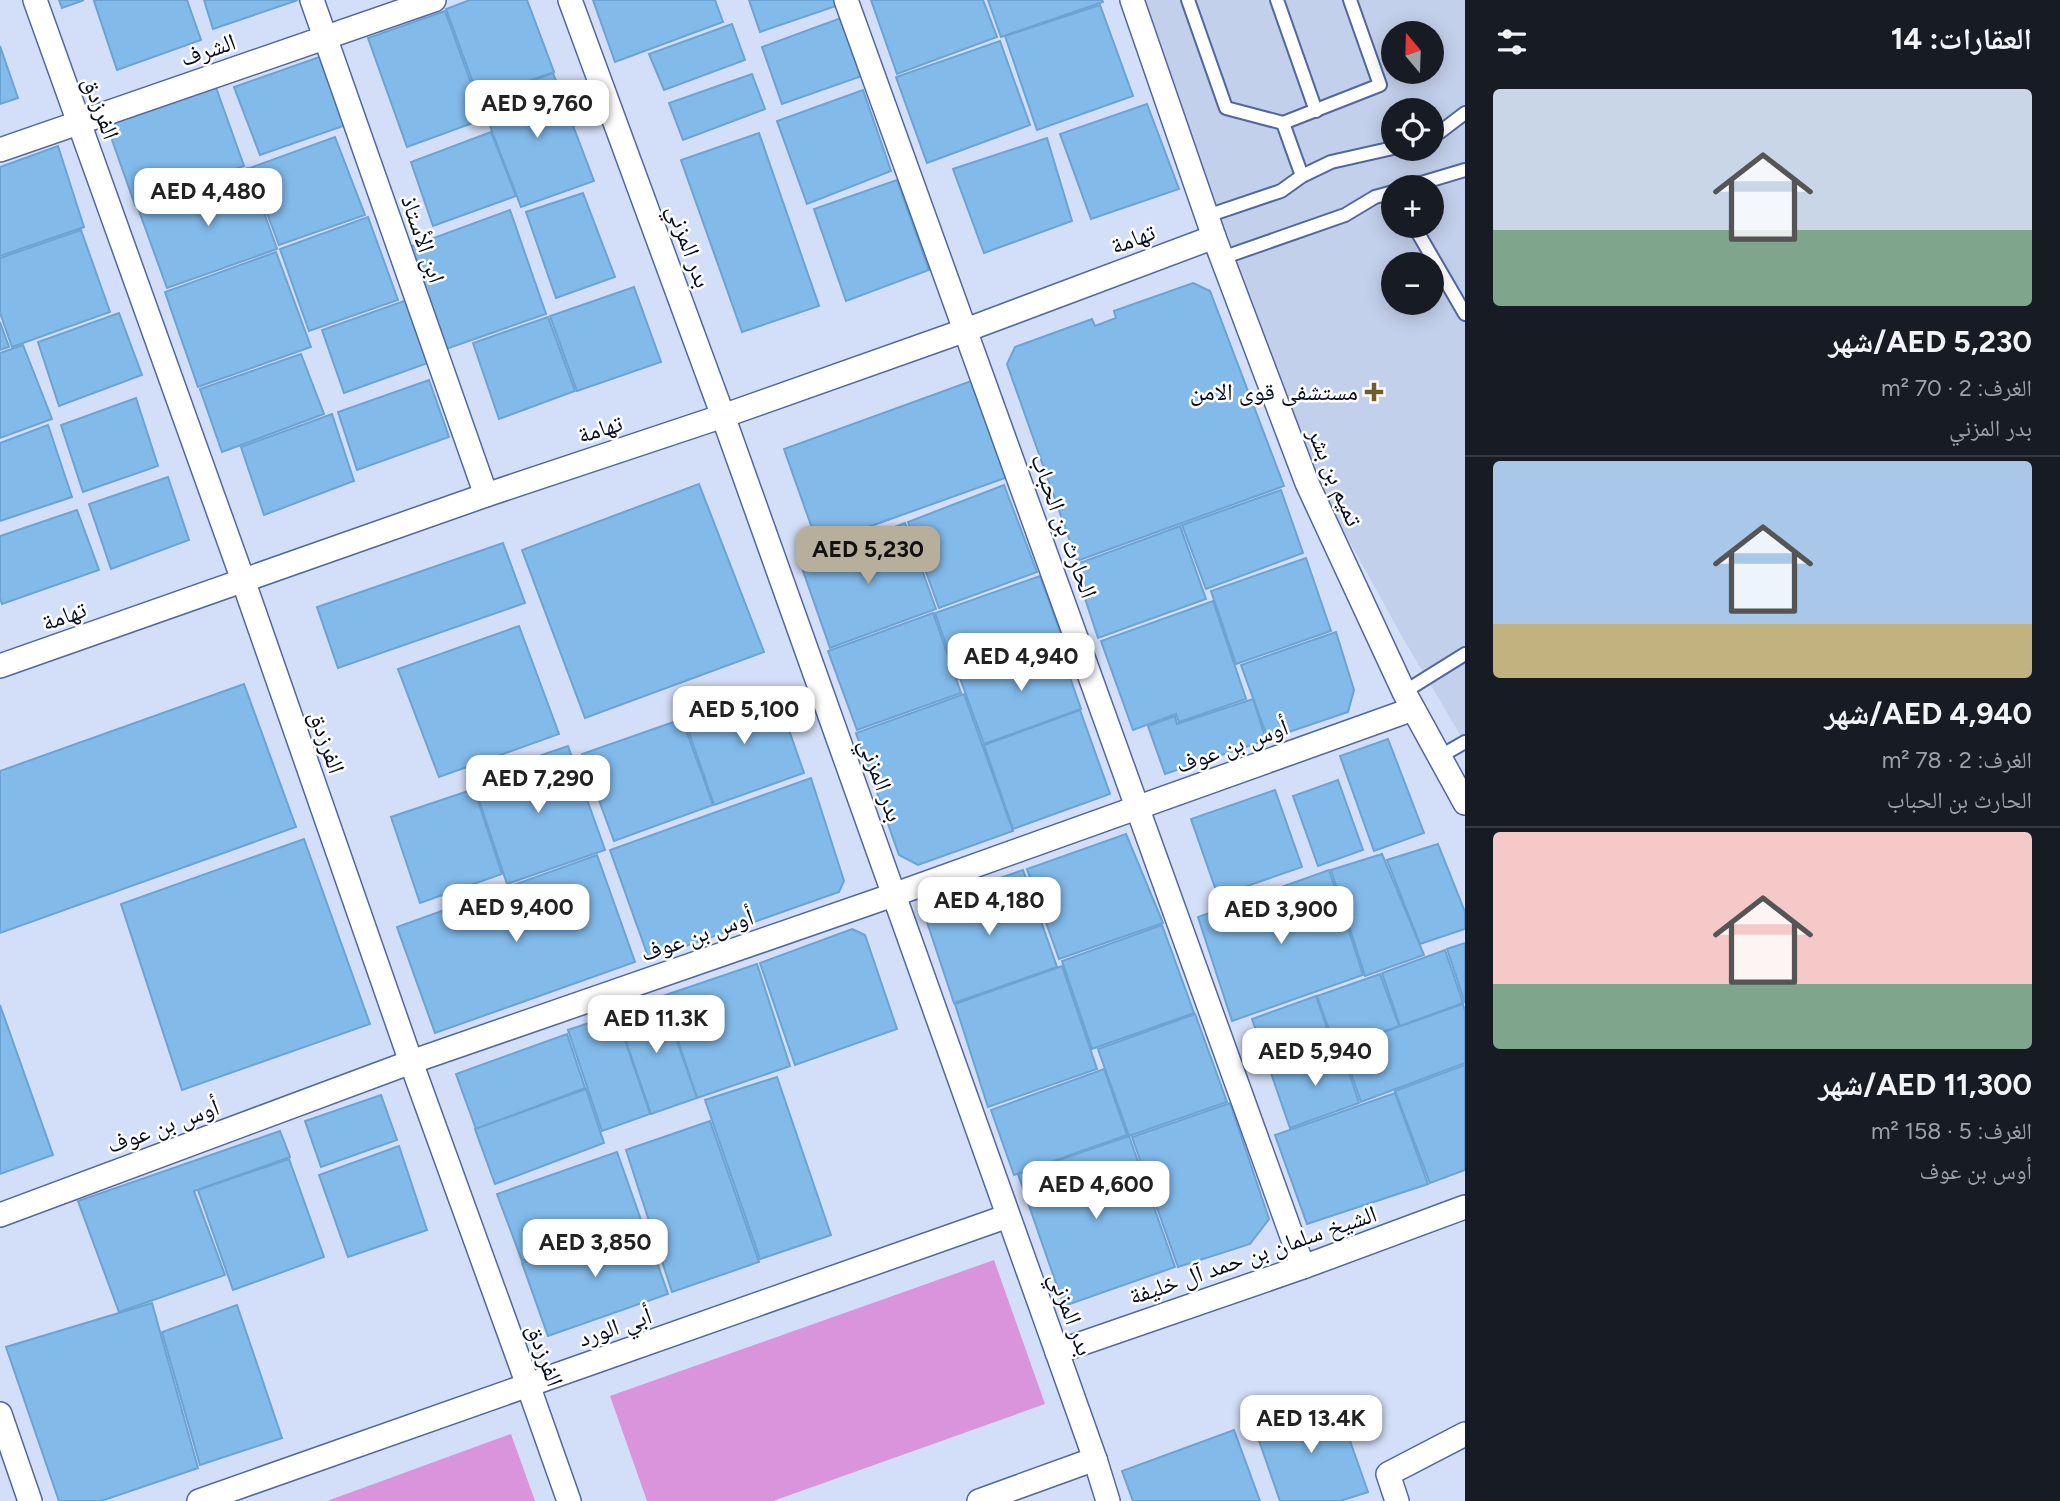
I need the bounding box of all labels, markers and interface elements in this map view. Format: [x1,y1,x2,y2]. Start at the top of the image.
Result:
text: العقارات: 14 [1891,20,2032,57]
north arrow [1381,21,1444,84]
map controls [1381,21,1444,315]
icon: filters [1493,23,1531,61]
street label: الشرف [176,27,239,72]
street label: الفرزدق [77,73,126,143]
pin: AED 9,760 [457,80,617,140]
text: AED 9,760 [481,89,593,117]
button: locate [1381,98,1444,161]
icon: home [1700,134,1826,260]
pin: AED 4,480 [128,168,288,228]
button: + [1381,175,1444,238]
text: AED 4,480 [150,177,266,205]
street label: ابن الأستاذ [395,191,452,287]
street label: بدر المزني [656,200,718,293]
street label: تهامة [1107,217,1159,260]
button: − [1381,252,1444,315]
text: AED 5,230/شهر [1828,323,2032,360]
text: الغرف: 2 · 70 m² [1881,374,2032,402]
place label: مستشفى قوى الامن [1190,377,1358,406]
marker: مستشفى قوى الامن [1364,382,1384,402]
street label: تهامة [574,408,626,449]
text: بدر المزني [1949,414,2032,442]
street label: تميم بن بشر [1300,422,1369,531]
street label: الحارث بن الحباب [1025,450,1104,602]
icon: home [1700,506,1826,632]
pin: AED 5,230 [788,526,948,586]
text: AED 5,230 [812,535,924,563]
street label: تهامة [38,594,90,637]
pin: AED 4,940 [941,634,1101,693]
text: AED 4,940 [964,642,1078,670]
pin: AED 5,100 [664,686,824,746]
text: AED 5,100 [689,695,799,723]
text: AED 4,940/شهر [1825,695,2032,732]
street label: الفرزدق [303,707,352,777]
street label: أوس بن عوف [1172,712,1292,779]
street label: بدر المزني [848,734,910,827]
text: الغرف: 2 · 78 m² [1882,746,2032,774]
pin: AED 7,290 [458,756,618,815]
text: AED 7,290 [482,764,594,792]
text: الحارث بن الحباب [1887,786,2032,814]
icon: home [1700,877,1826,1003]
pin: AED 4,180 [909,878,1069,937]
pin: AED 9,400 [436,884,596,944]
text: AED 4,180 [934,886,1044,914]
pin: AED 3,900 [1201,886,1361,946]
text: AED 9,400 [458,893,574,921]
text: AED 3,900 [1224,895,1338,923]
street label: أوس بن عوف [637,902,757,967]
pin: AED 11.3K [576,996,736,1055]
text: AED 11.3K [604,1004,708,1032]
pin: AED 5,940 [1235,1028,1395,1088]
text: AED 5,940 [1258,1037,1372,1065]
text: AED 11,300/شهر [1818,1066,2032,1103]
street label: أوس بن عوف [103,1092,223,1159]
text: الغرف: 5 · 158 m² [1871,1117,2032,1145]
text: أوس بن عوف [1919,1157,2032,1185]
pin: AED 4,600 [1016,1162,1176,1221]
text: AED 4,600 [1038,1170,1154,1198]
street label: الشيخ سلمان بن حمد آل خليفة [1125,1199,1381,1311]
pin: AED 3,850 [515,1220,675,1279]
text: AED 3,850 [539,1228,651,1256]
street label: بدر المزني [1038,1268,1100,1361]
street label: أبي الورد [574,1300,657,1357]
street label: الفرزدق [521,1320,570,1390]
pin: AED 13.4K [1231,1396,1391,1455]
text: AED 13.4K [1256,1404,1366,1432]

